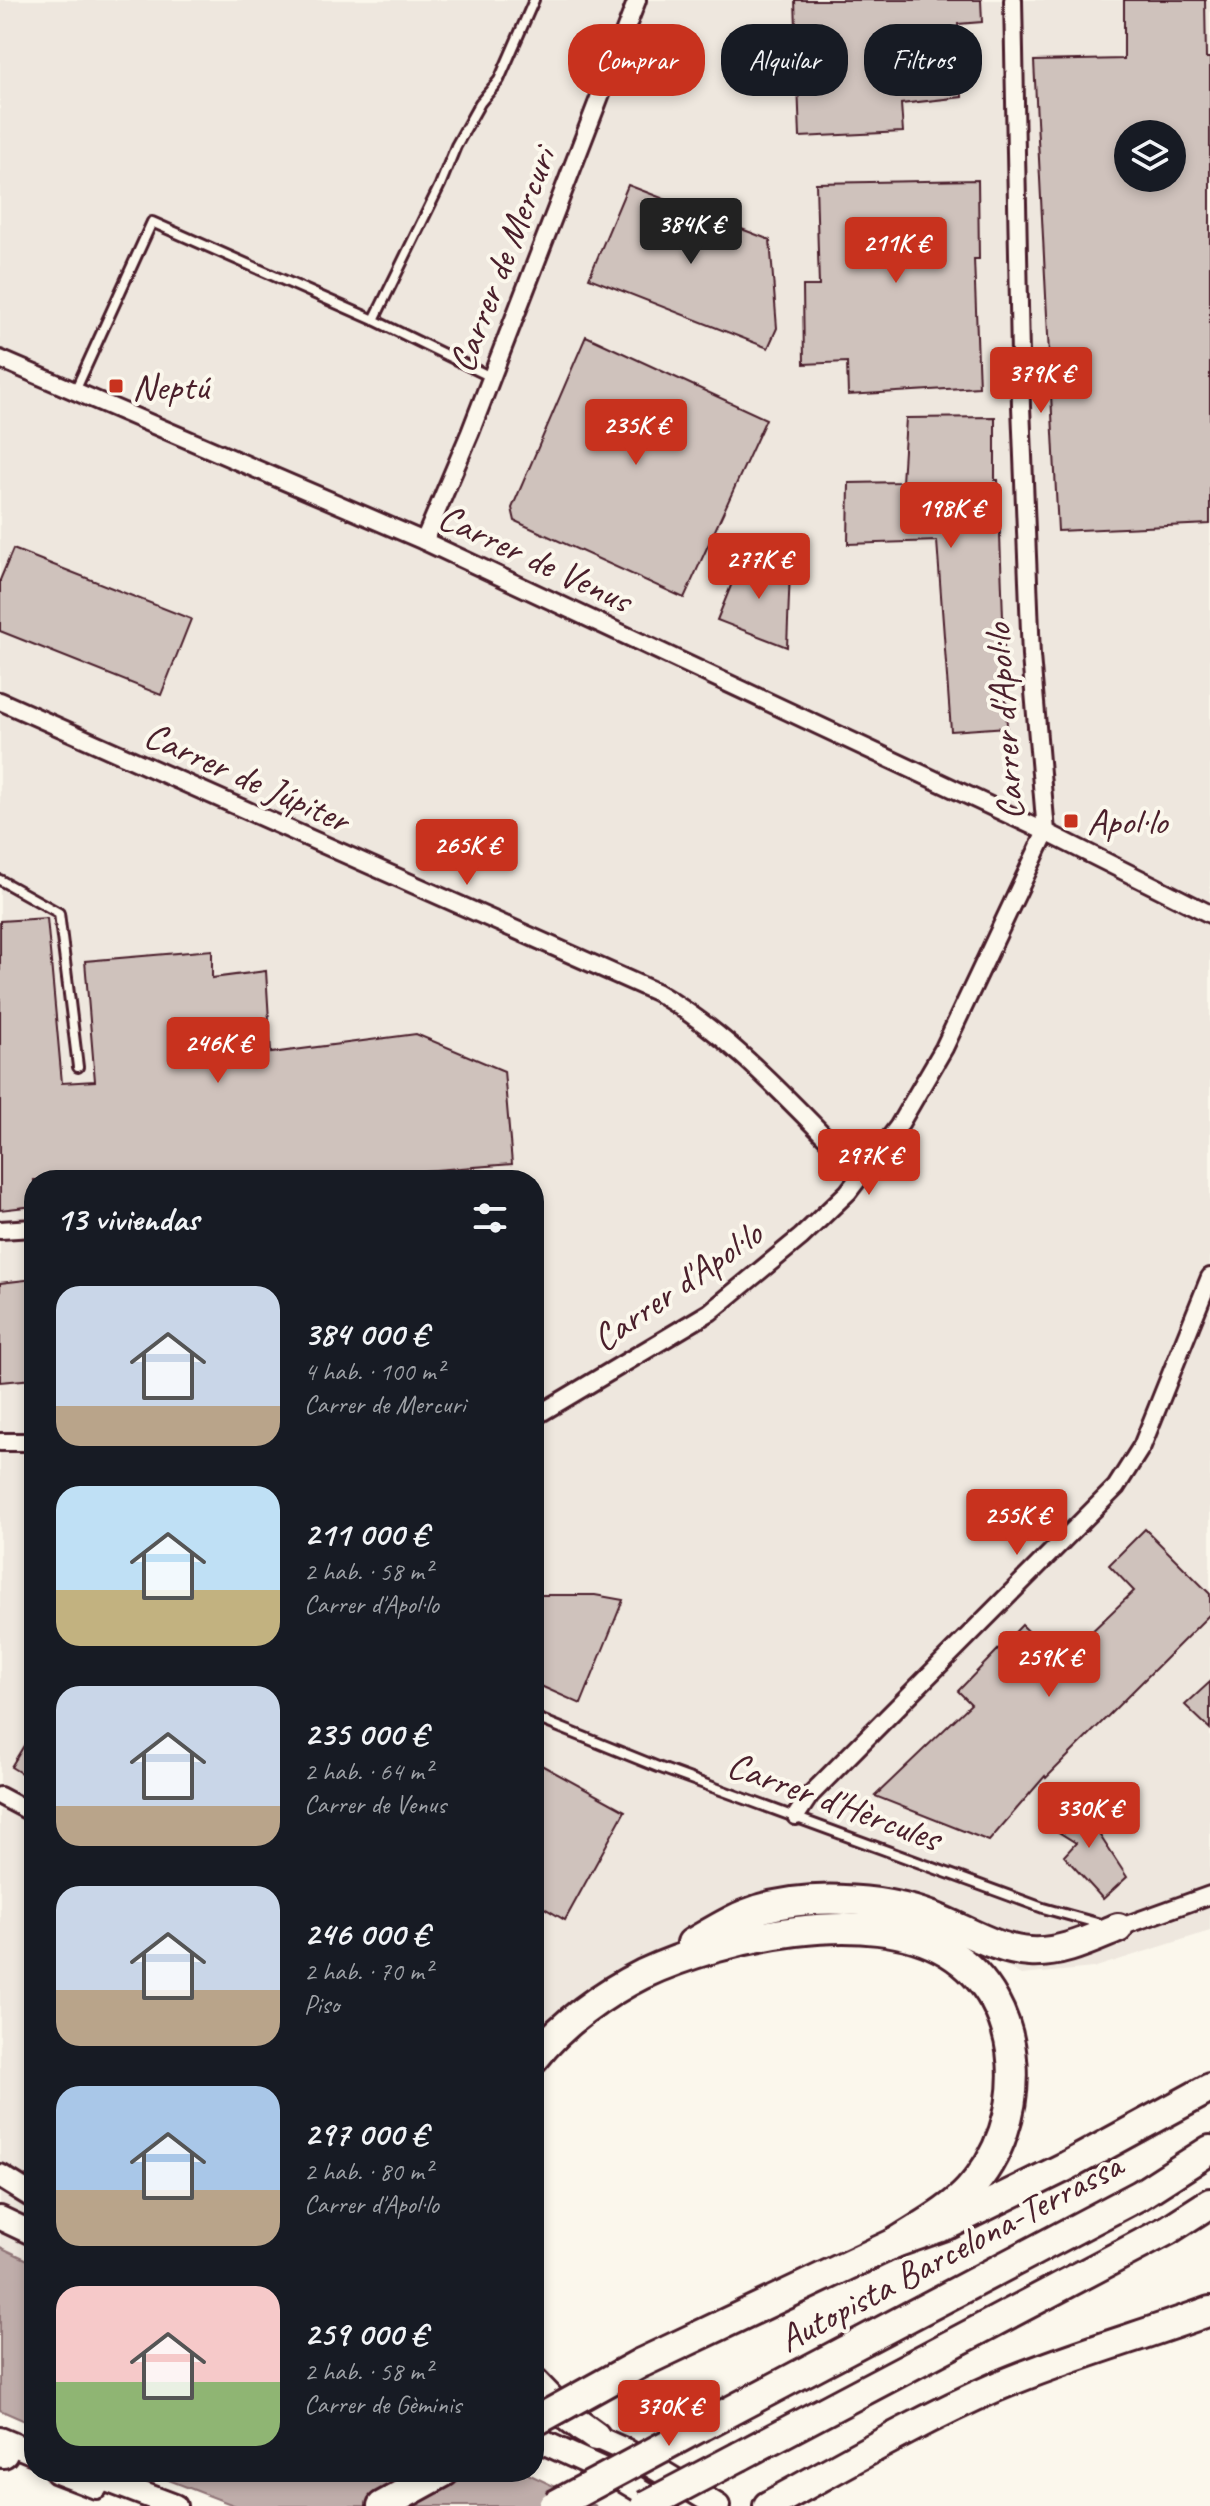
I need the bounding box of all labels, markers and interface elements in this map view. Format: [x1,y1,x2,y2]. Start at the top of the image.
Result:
chip: Comprar [568,24,705,96]
chip: Alquilar [721,24,848,96]
chip: Filtros [864,24,982,96]
map controls [1114,120,1186,192]
button: layers [1114,120,1186,192]
street label: Carrer de Mercuri [438,137,568,379]
pin: 384K € [626,198,756,266]
text: 384K € [658,207,724,240]
pin: 211K € [831,217,961,285]
text: 211K € [863,226,929,259]
pin: 379K € [976,347,1106,415]
text: 379K € [1008,356,1074,389]
place label: Neptú [132,363,211,410]
marker: Neptú [107,377,125,395]
pin: 235K € [571,399,701,467]
text: 235K € [603,408,669,441]
pin: 198K € [886,482,1016,550]
text: 198K € [918,491,984,524]
street label: Carrer de Venus [431,493,642,624]
pin: 277K € [694,533,824,601]
text: 277K € [726,542,792,575]
street label: Carrer d'Apol·lo [974,620,1034,822]
street label: Carrer de Júpiter [137,711,360,844]
place label: Apol·lo [1087,798,1170,845]
marker: Apol·lo [1062,812,1080,830]
pin: 265K € [402,819,532,887]
text: 265K € [434,828,500,861]
pin: 246K € [153,1017,283,1085]
text: 246K € [185,1026,251,1059]
pin: 297K € [804,1129,934,1197]
text: 297K € [836,1138,902,1171]
icon: filters [468,1196,512,1240]
text: 13 viviendas [56,1197,199,1240]
street label: Carrer d'Apol·lo [583,1209,773,1362]
text: 384 000 € [304,1312,428,1355]
icon: home [120,1318,216,1414]
text: 4 hab. · 100 m² [304,1355,444,1388]
text: Carrer de Mercuri [304,1388,466,1421]
pin: 255K € [952,1489,1082,1557]
text: 255K € [984,1498,1050,1531]
text: 211 000 € [304,1512,428,1555]
icon: home [120,1518,216,1614]
text: 2 hab. · 58 m² [304,1555,432,1588]
text: Carrer d'Apol·lo [304,1588,439,1621]
pin: 259K € [984,1631,1114,1699]
text: 259K € [1016,1640,1082,1673]
text: 235 000 € [304,1712,427,1755]
icon: home [120,1718,216,1814]
street label: Carrer d'Hèrcules [721,1741,951,1863]
text: 2 hab. · 64 m² [304,1755,432,1788]
pin: 330K € [1024,1782,1154,1850]
text: Carrer de Venus [304,1788,446,1821]
text: 330K € [1056,1791,1122,1824]
text: 246 000 € [304,1912,428,1955]
icon: home [120,1918,216,2014]
text: 2 hab. · 70 m² [304,1955,432,1988]
text: Piso [304,1988,339,2021]
text: 297 000 € [304,2112,427,2155]
icon: home [120,2118,216,2214]
street label: Autopista Barcelona-Terrassa [770,2140,1133,2362]
text: 2 hab. · 80 m² [304,2155,432,2188]
text: Carrer d'Apol·lo [304,2188,439,2221]
text: 259 000 € [304,2312,427,2355]
icon: home [120,2318,216,2414]
text: 2 hab. · 58 m² [304,2355,432,2388]
pin: 370K € [604,2380,734,2448]
text: Carrer de Gèminis [304,2388,461,2421]
text: 370K € [636,2389,702,2422]

